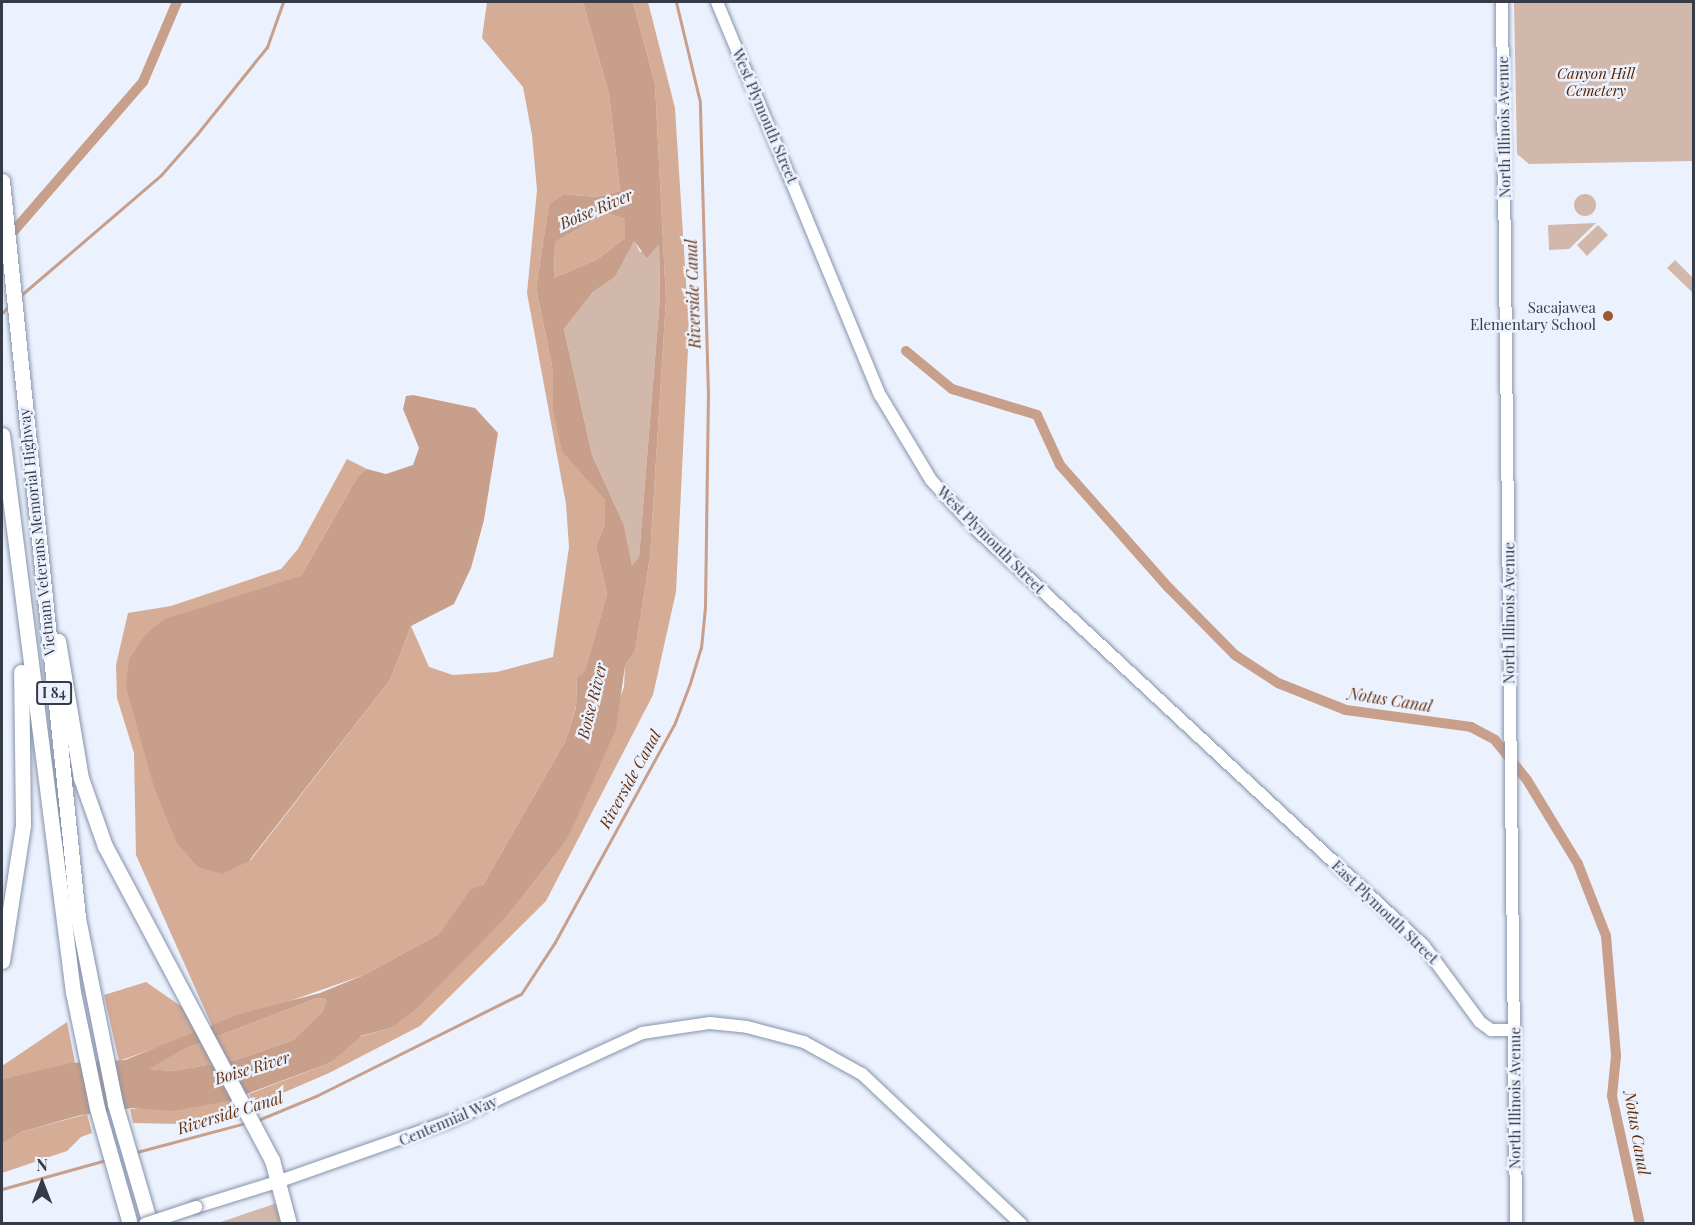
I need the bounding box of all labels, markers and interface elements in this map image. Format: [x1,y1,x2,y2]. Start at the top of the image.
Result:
street label: West Plymouth Street [728,46,802,186]
street label: North Illinois Avenue [1494,56,1514,198]
park label: Canyon Hill Cemetery [1557,64,1635,99]
water label: Boise River [557,185,635,233]
water label: Riverside Canal [681,239,705,349]
place label: Sacajawea Elementary School [1470,298,1596,333]
marker: Sacajawea Elementary School [1601,309,1615,323]
street label: Vietnam Veterans Memorial Highway [15,407,59,657]
street label: West Plymouth Street [933,482,1049,598]
street label: North Illinois Avenue [1500,542,1518,684]
water label: Boise River [573,661,611,741]
road number: I 84 [36,682,72,704]
water label: Notus Canal [1347,684,1433,716]
water label: Riverside Canal [595,727,665,831]
street label: East Plymouth Street [1328,856,1442,968]
street label: North Illinois Avenue [1506,1027,1524,1169]
water label: Boise River [212,1048,292,1088]
water label: Riverside Canal [175,1088,285,1138]
water label: Notus Canal [1620,1090,1654,1176]
street label: Centennial Way [396,1092,500,1150]
north arrow [12,1153,72,1213]
text: N [36,1154,48,1175]

